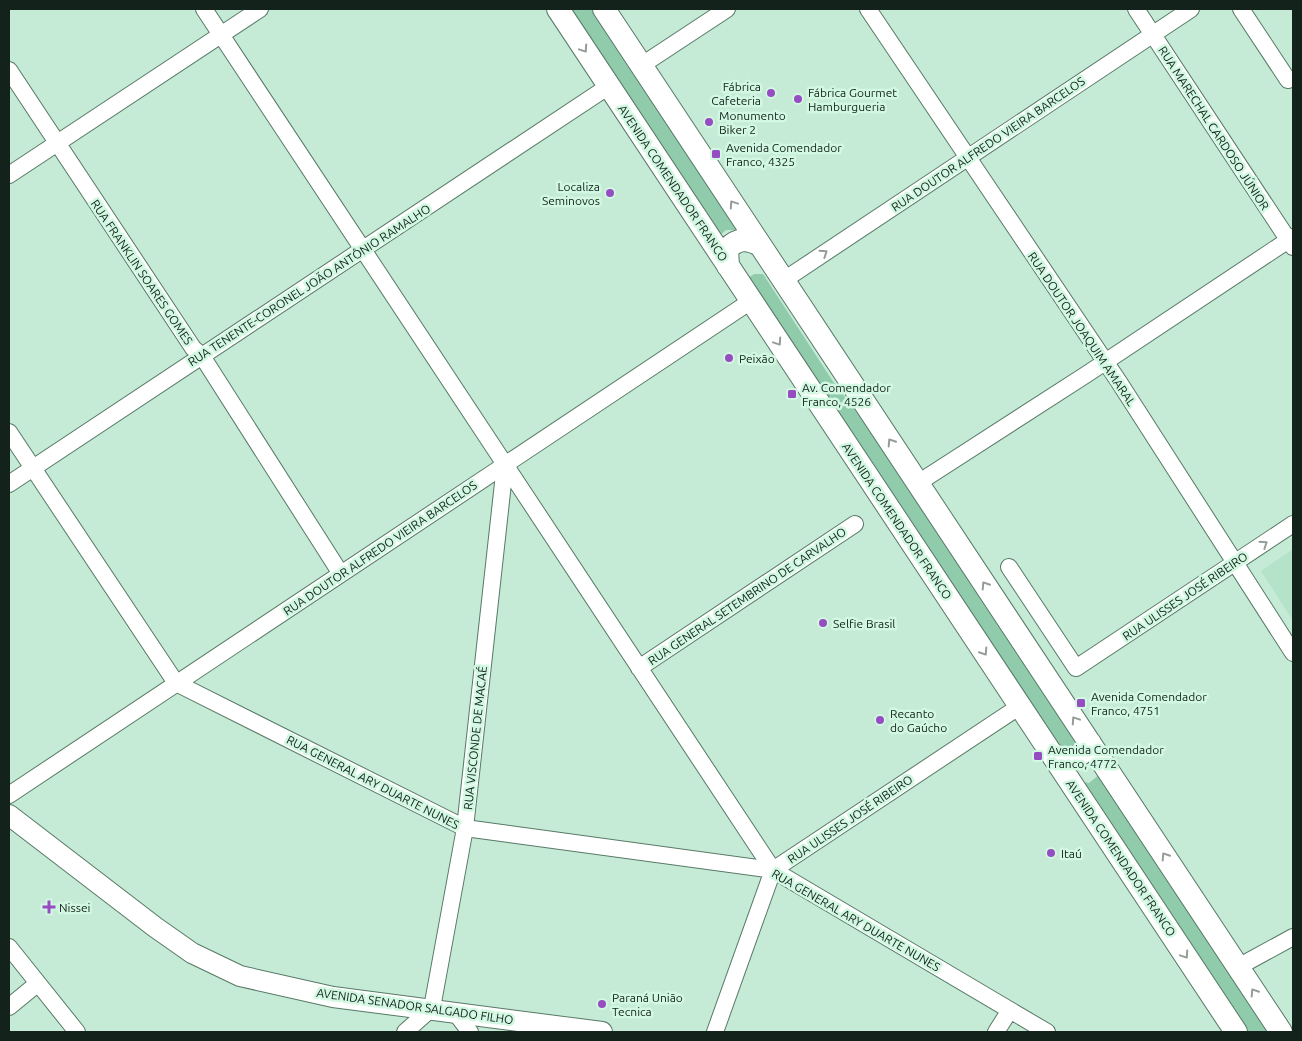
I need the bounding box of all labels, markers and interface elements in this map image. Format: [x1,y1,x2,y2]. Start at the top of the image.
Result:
one-way arrow [578,44,588,53]
street label: RUA MARECHAL CARDOSO JÚNIOR [1156,44,1272,213]
street label: RUA DOUTOR ALFREDO VIEIRA BARCELOS [889,74,1087,214]
place label: Fábrica Cafeteria [711,80,761,107]
place label: Fábrica Gourmet Hamburgueria [808,86,897,113]
marker: Fábrica Cafeteria [765,87,777,99]
marker: Fábrica Gourmet Hamburgueria [792,93,804,105]
street label: AVENIDA COMENDADOR FRANCO [616,102,730,264]
place label: Monumento Biker 2 [719,109,786,136]
marker: Monumento Biker 2 [703,116,715,128]
place label: Avenida Comendador Franco, 4325 [726,141,842,168]
marker: Avenida Comendador Franco, 4325 [710,148,722,160]
place label: Localiza Seminovos [542,180,600,207]
marker: Localiza Seminovos [604,187,616,199]
street label: RUA FRANKLIN SOARES GOMES [89,197,195,347]
one-way arrow [730,200,740,209]
street label: RUA TENENTE-CORONEL JOÃO ANTÔNIO RAMALHO [185,202,433,368]
one-way arrow [819,250,828,259]
street label: RUA DOUTOR JOAQUIM AMARAL [1026,250,1138,408]
one-way arrow [772,336,781,345]
marker: Peixão [723,352,735,364]
place label: Peixão [739,352,775,365]
place label: Av. Comendador Franco, 4526 [802,381,891,408]
marker: Av. Comendador Franco, 4526 [786,388,798,400]
one-way arrow [888,438,897,448]
street label: AVENIDA COMENDADOR FRANCO [840,440,954,602]
street label: RUA DOUTOR ALFREDO VIEIRA BARCELOS [281,478,479,618]
street label: RUA GENERAL SETEMBRINO DE CARVALHO [646,525,848,667]
one-way arrow [1258,540,1267,550]
street label: RUA ULISSES JOSÉ RIBEIRO [1120,549,1250,643]
one-way arrow [982,581,992,590]
marker: Selfie Brasil [817,617,829,629]
place label: Selfie Brasil [833,617,896,630]
one-way arrow [978,646,987,656]
street label: RUA VISCONDE DE MACAÉ [461,665,489,811]
place label: Avenida Comendador Franco, 4751 [1091,690,1207,717]
marker: Avenida Comendador Franco, 4751 [1075,697,1087,709]
place label: Recanto do Gaúcho [890,707,947,734]
marker: Recanto do Gaúcho [874,714,886,726]
one-way arrow [1072,717,1081,726]
street label: RUA GENERAL ARY DUARTE NUNES [285,733,461,831]
place label: Avenida Comendador Franco, 4772 [1048,743,1164,770]
marker: Avenida Comendador Franco, 4772 [1032,750,1044,762]
street label: RUA ULISSES JOSÉ RIBEIRO [785,772,915,866]
street label: AVENIDA COMENDADOR FRANCO [1064,777,1178,939]
marker: Itaú [1045,847,1057,859]
place label: Itaú [1061,847,1082,860]
one-way arrow [1161,852,1171,861]
street label: RUA GENERAL ARY DUARTE NUNES [770,866,942,974]
marker: Nissei [43,901,55,913]
place label: Nissei [59,901,91,914]
one-way arrow [1179,950,1188,959]
street label: AVENIDA SENADOR SALGADO FILHO [316,986,514,1026]
one-way arrow [1251,988,1260,997]
place label: Paraná União Tecnica [612,991,683,1018]
marker: Paraná União Tecnica [596,998,608,1010]

